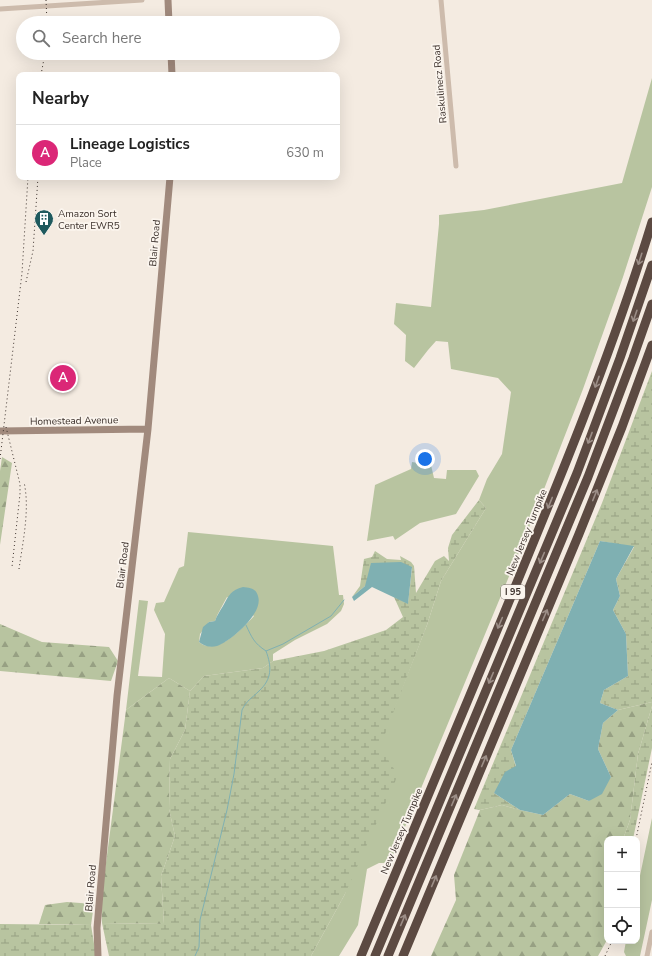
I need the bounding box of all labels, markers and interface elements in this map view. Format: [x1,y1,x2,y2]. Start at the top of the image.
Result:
search box [16,16,340,60]
icon: search [30,27,52,49]
text: Search here [62,28,142,48]
street label: Raskulinecz Road [430,44,450,124]
text: Nearby [32,87,89,110]
text: Lineage Logistics [70,134,190,154]
text: A [40,144,50,162]
text: 630 m [286,144,324,162]
text: Place [70,154,102,172]
place label: Amazon Sort Center EWR5 [58,207,120,233]
building icon: Amazon Sort Center EWR5 [33,208,55,236]
street label: Blair Road [146,219,164,267]
one-way arrow [636,253,643,266]
one-way arrow [631,309,638,322]
pin: A [50,363,76,393]
one-way arrow [593,376,601,388]
street label: Homestead Avenue [30,413,118,429]
one-way arrow [586,431,594,443]
your location [415,449,435,469]
street label: New Jersey Turnpike [503,487,551,578]
one-way arrow [592,490,599,502]
one-way arrow [545,497,553,509]
street label: Blair Road [113,541,133,589]
one-way arrow [537,552,545,564]
road number: I 95 [501,585,525,599]
one-way arrow [542,610,550,622]
one-way arrow [496,617,503,629]
one-way arrow [487,672,495,684]
one-way arrow [481,756,489,768]
street label: New Jersey Turnpike [378,786,426,876]
one-way arrow [450,795,458,807]
map controls [604,836,640,944]
button: + [604,836,640,872]
street label: Blair Road [82,864,100,912]
button: − [604,872,640,908]
one-way arrow [431,876,439,888]
button: locate [604,908,640,944]
one-way arrow [400,914,408,926]

